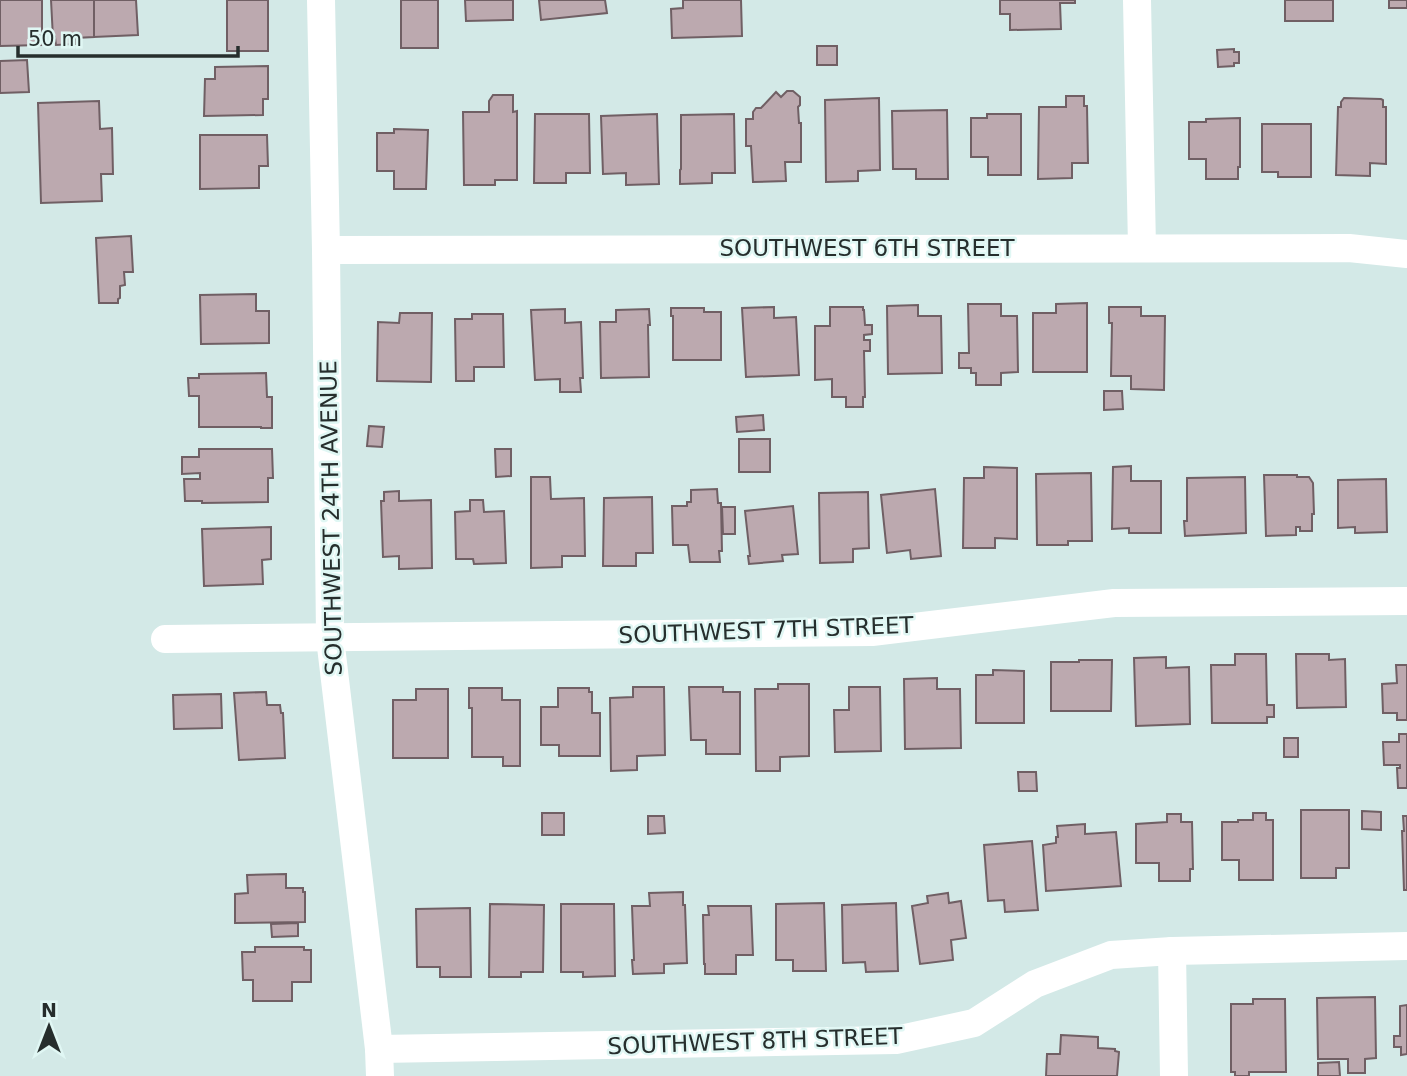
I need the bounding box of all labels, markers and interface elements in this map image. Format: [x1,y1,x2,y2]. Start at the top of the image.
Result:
scale bar [18,14,238,58]
text: 50 m [28,27,82,51]
street label: SOUTHWEST 6TH STREET [719,235,1016,261]
street label: SOUTHWEST 24TH AVENUE [315,360,347,676]
street label: SOUTHWEST 7TH STREET [618,612,915,648]
north arrow [14,992,84,1062]
text: N [41,999,57,1021]
street label: SOUTHWEST 8TH STREET [607,1023,904,1059]

